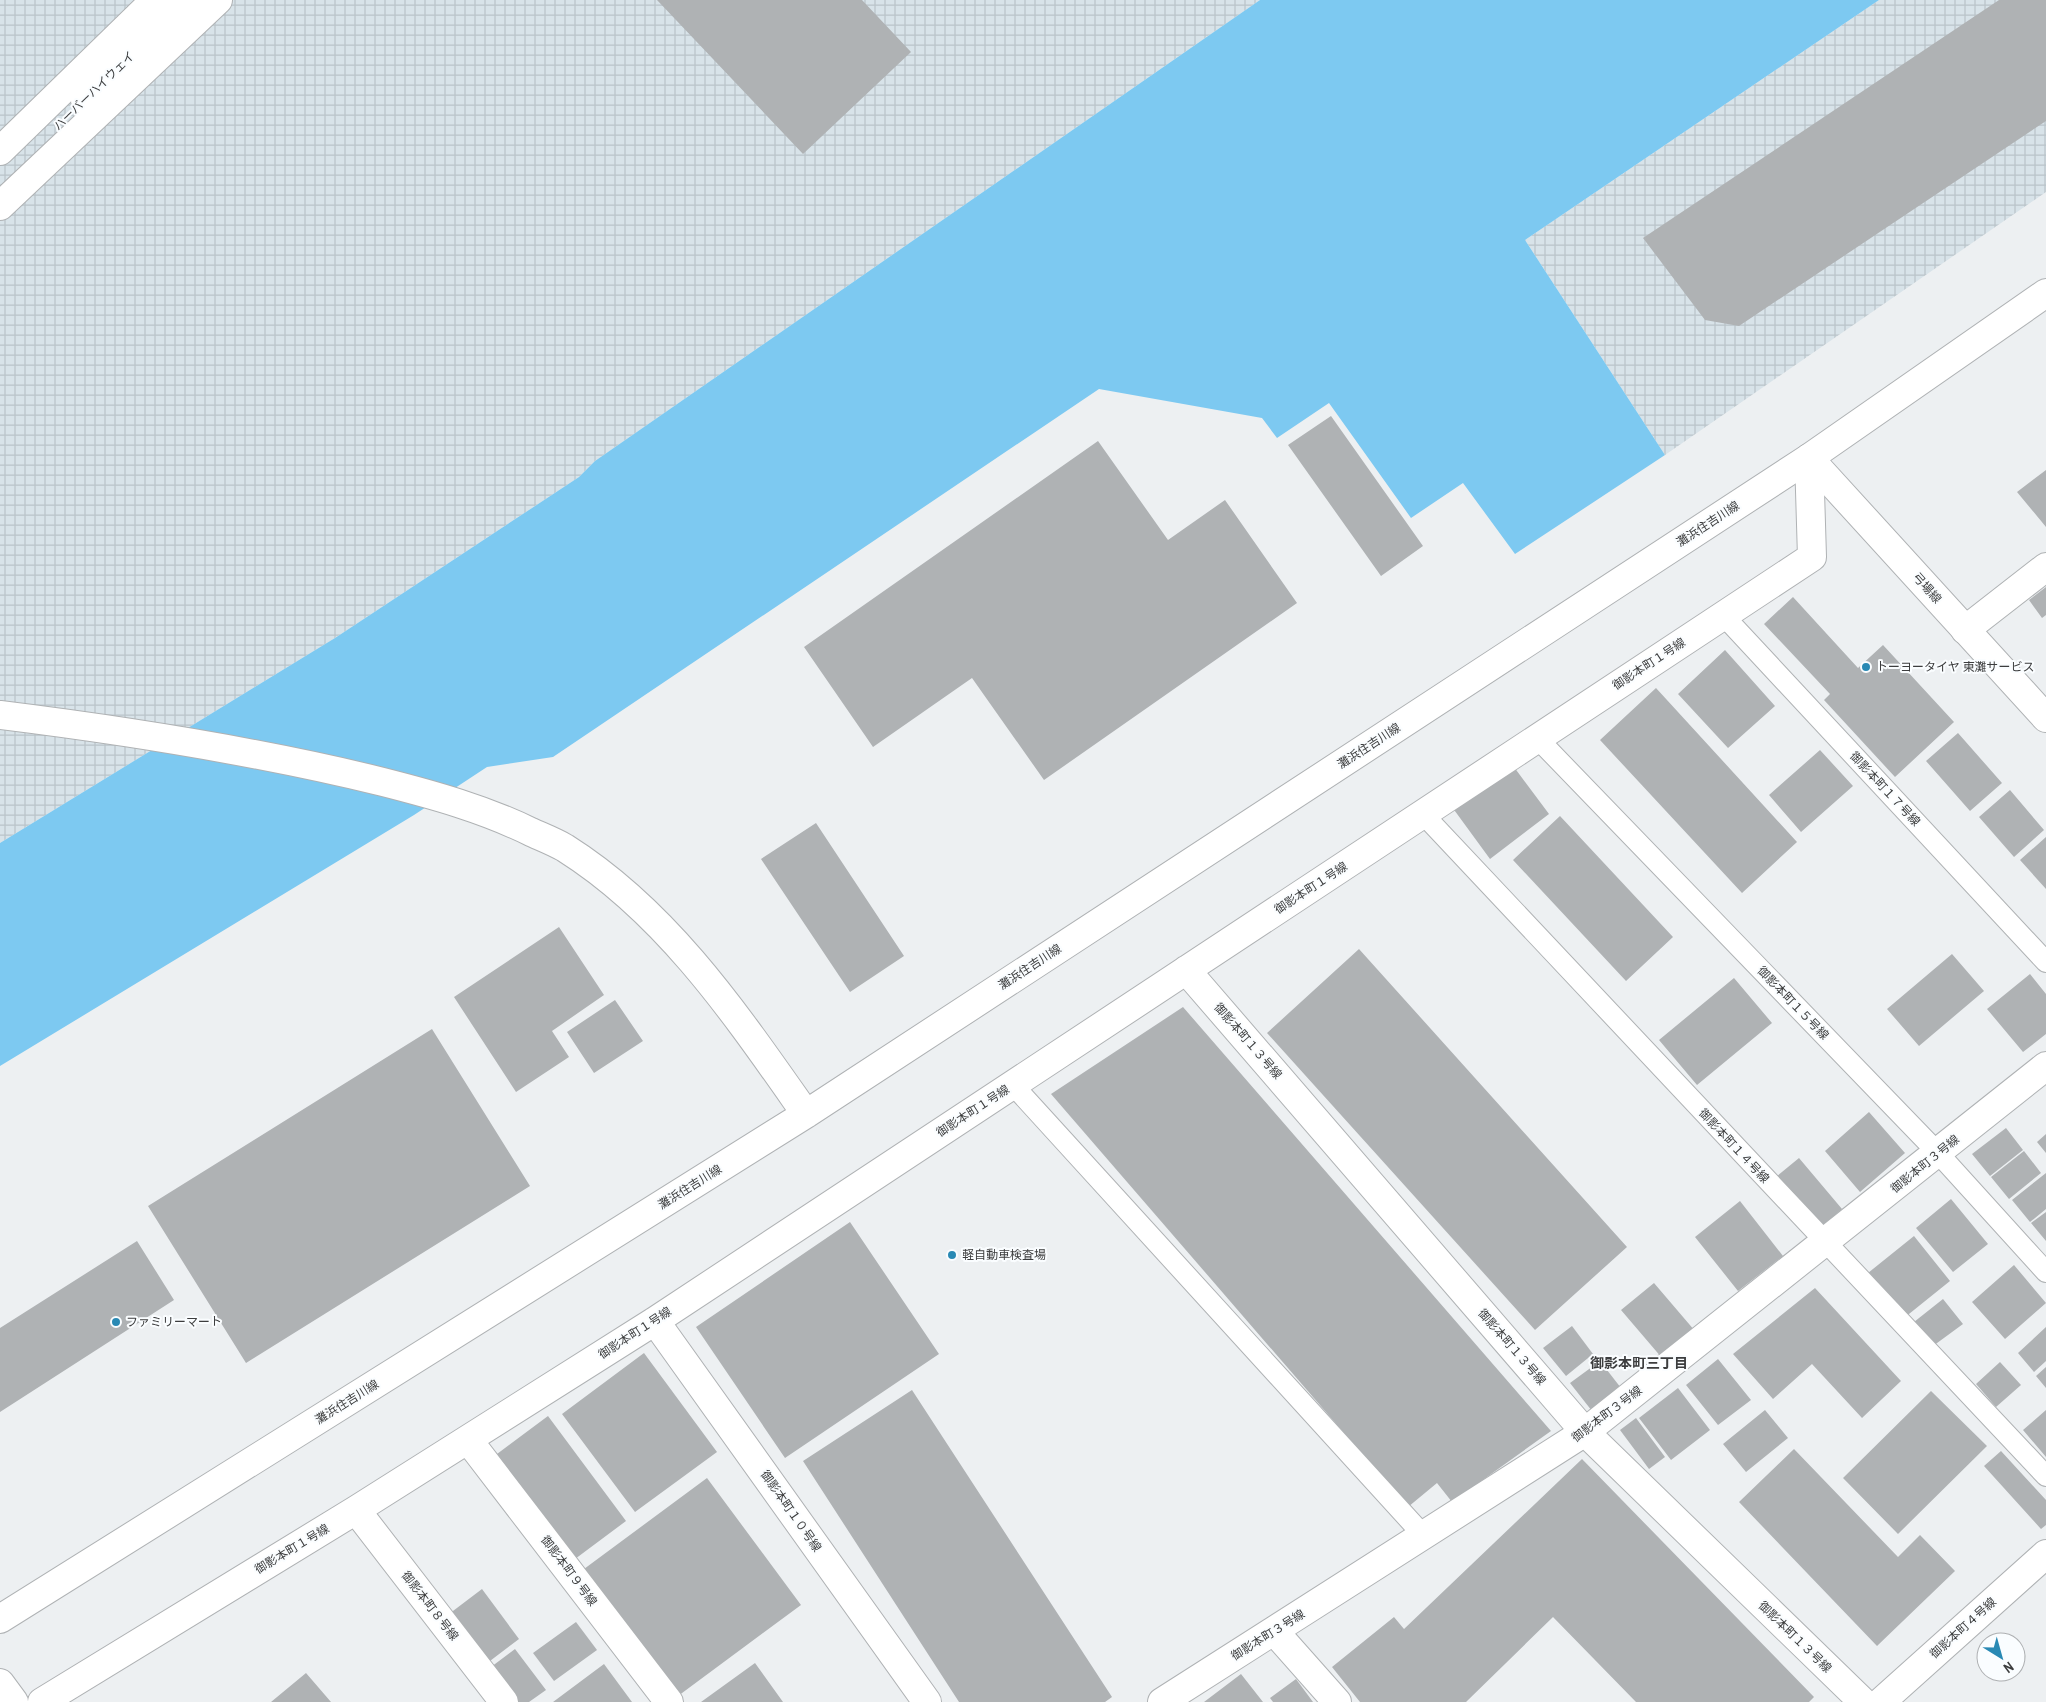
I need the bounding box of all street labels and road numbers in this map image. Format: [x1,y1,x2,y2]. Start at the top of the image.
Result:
street label: ハーバーハイウェイ [50,48,138,134]
street label: 灘浜住吉川線 [1673,498,1743,550]
street label: 弓場線 [1909,569,1945,607]
street label: 御影本町１号線 [1609,634,1689,694]
street label: 灘浜住吉川線 [1334,720,1404,772]
street label: 御影本町１７号線 [1846,748,1924,830]
street label: 御影本町１号線 [1271,858,1351,918]
street label: 灘浜住吉川線 [995,941,1065,993]
street label: 御影本町１５号線 [1754,963,1832,1043]
street label: 御影本町１３号線 [1210,1000,1286,1082]
street label: 御影本町１号線 [933,1081,1013,1141]
street label: 御影本町１４号線 [1695,1105,1773,1187]
street label: 御影本町３号線 [1887,1131,1963,1197]
street label: 灘浜住吉川線 [655,1161,725,1213]
street label: 御影本町１号線 [595,1303,675,1363]
street label: 御影本町１３号線 [1474,1306,1550,1388]
street label: 灘浜住吉川線 [312,1376,382,1428]
street label: 御影本町３号線 [1569,1382,1645,1446]
street label: 御影本町１０号線 [757,1467,825,1555]
street label: 御影本町１号線 [252,1521,332,1577]
street label: 御影本町９号線 [537,1533,601,1609]
street label: 御影本町８号線 [398,1568,462,1644]
street label: 御影本町４号線 [1926,1594,2000,1662]
street label: 御影本町１３号線 [1755,1598,1835,1676]
street label: 御影本町３号線 [1228,1606,1308,1664]

